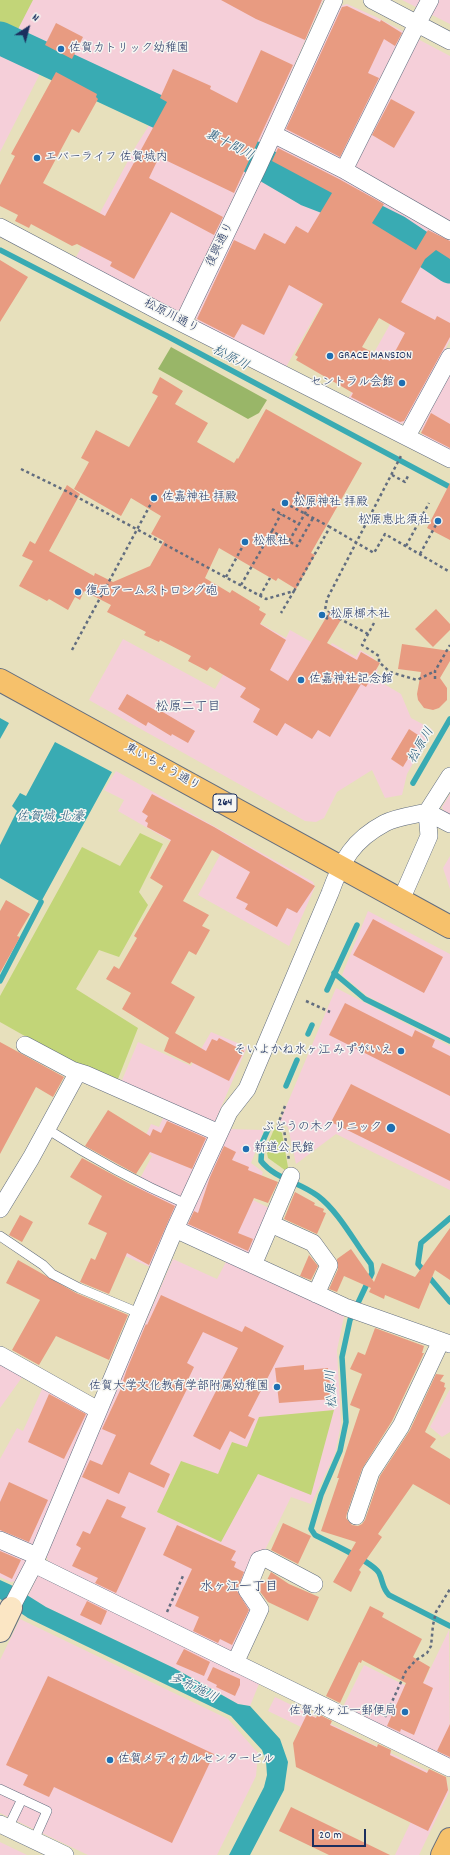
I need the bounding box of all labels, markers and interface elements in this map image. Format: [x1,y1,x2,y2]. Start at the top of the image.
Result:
north arrow [8,8,48,48]
text: N [28,10,42,26]
place label: 佐賀カトリック幼稚園 [69,42,189,56]
marker: 佐賀カトリック幼稚園 [56,44,66,54]
water label: 裏十間川 [202,127,256,165]
place label: エバーライフ 佐賀城内 [45,151,168,165]
marker: エバーライフ 佐賀城内 [32,153,42,163]
street label: 復興通り [204,220,238,270]
street label: 松原川通り [141,297,201,337]
water label: 松原川 [209,343,251,375]
place label: GRACE MANSION [338,349,412,363]
marker: GRACE MANSION [325,351,335,361]
place label: セントラル会館 [310,376,394,390]
marker: セントラル会館 [397,378,407,388]
place label: 佐嘉神社 拝殿 [162,491,237,505]
marker: 佐嘉神社 拝殿 [149,493,159,503]
place label: 松原神社 拝殿 [293,496,368,510]
marker: 松原神社 拝殿 [280,498,290,508]
place label: 松原恵比須社 [358,514,430,528]
marker: 松原恵比須社 [433,516,443,526]
place label: 松根社 [253,535,289,549]
marker: 松根社 [240,537,250,547]
place label: 復元アームストロング砲 [86,585,218,599]
marker: 復元アームストロング砲 [73,587,83,597]
place label: 松原梛木社 [330,608,390,622]
marker: 松原梛木社 [317,610,327,620]
place label: 佐嘉神社記念館 [309,673,393,687]
marker: 佐嘉神社記念館 [296,675,306,685]
district label: 松原二丁目 [156,700,220,716]
water label: 松原川 [405,725,439,767]
street label: 東いちょう通り [122,741,202,795]
road number: 264 [213,794,237,812]
water label: 佐賀城 北濠 [16,810,84,826]
place label: そいよかね水ヶ江 みずがいえ [234,1044,393,1058]
marker: そいよかね水ヶ江 みずがいえ [396,1046,406,1056]
place label: ぶどうの木クリニック [262,1121,382,1135]
marker: ぶどうの木クリニック [385,1122,397,1134]
place label: 新道公民館 [254,1142,314,1156]
marker: 新道公民館 [241,1144,251,1154]
water label: 松原川 [324,1369,342,1409]
place label: 佐賀大学文化教育学部附属幼稚園 [89,1380,269,1394]
marker: 佐賀大学文化教育学部附属幼稚園 [272,1382,282,1392]
district label: 水ヶ江一丁目 [200,1580,278,1596]
water label: 多布施川 [166,1671,220,1707]
place label: 佐賀水ヶ江一郵便局 [289,1705,397,1719]
marker: 佐賀水ヶ江一郵便局 [400,1707,410,1717]
place label: 佐賀メディカルセンタービル [118,1753,274,1767]
marker: 佐賀メディカルセンタービル [105,1755,115,1765]
scale bar [314,1821,368,1847]
text: 20 m [319,1827,342,1844]

